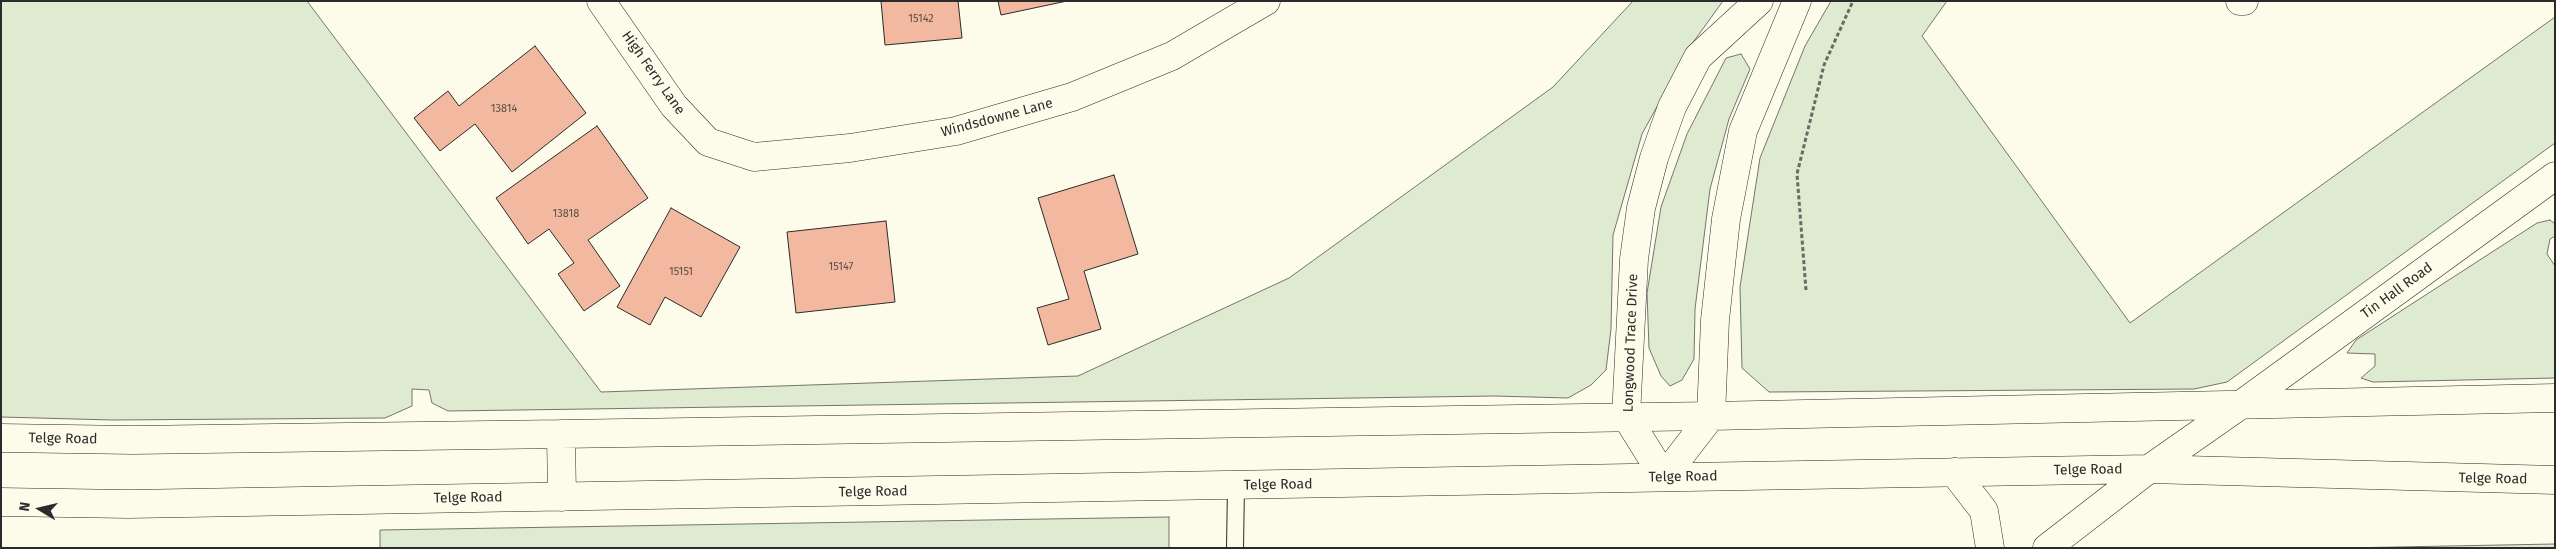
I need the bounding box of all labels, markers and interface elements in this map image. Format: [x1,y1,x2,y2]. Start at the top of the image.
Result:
house number: 15142 [908,12,934,26]
street label: High Ferry Lane [618,28,688,118]
street label: Windsdowne Lane [939,95,1055,141]
house number: 13814 [491,102,517,116]
house number: 13818 [553,207,579,221]
street label: Tin Hall Road [2358,259,2436,323]
house number: 15147 [829,260,853,274]
house number: 15151 [669,265,693,279]
street label: Longwood Trace Drive [1620,273,1642,413]
street label: Telge Road [28,430,98,448]
street label: Telge Road [2053,461,2123,479]
street label: Telge Road [1648,468,1718,486]
street label: Telge Road [2458,470,2528,488]
street label: Telge Road [1243,476,1313,494]
street label: Telge Road [838,483,908,501]
north arrow [15,484,65,534]
street label: Telge Road [433,489,503,507]
text: N [16,501,34,513]

